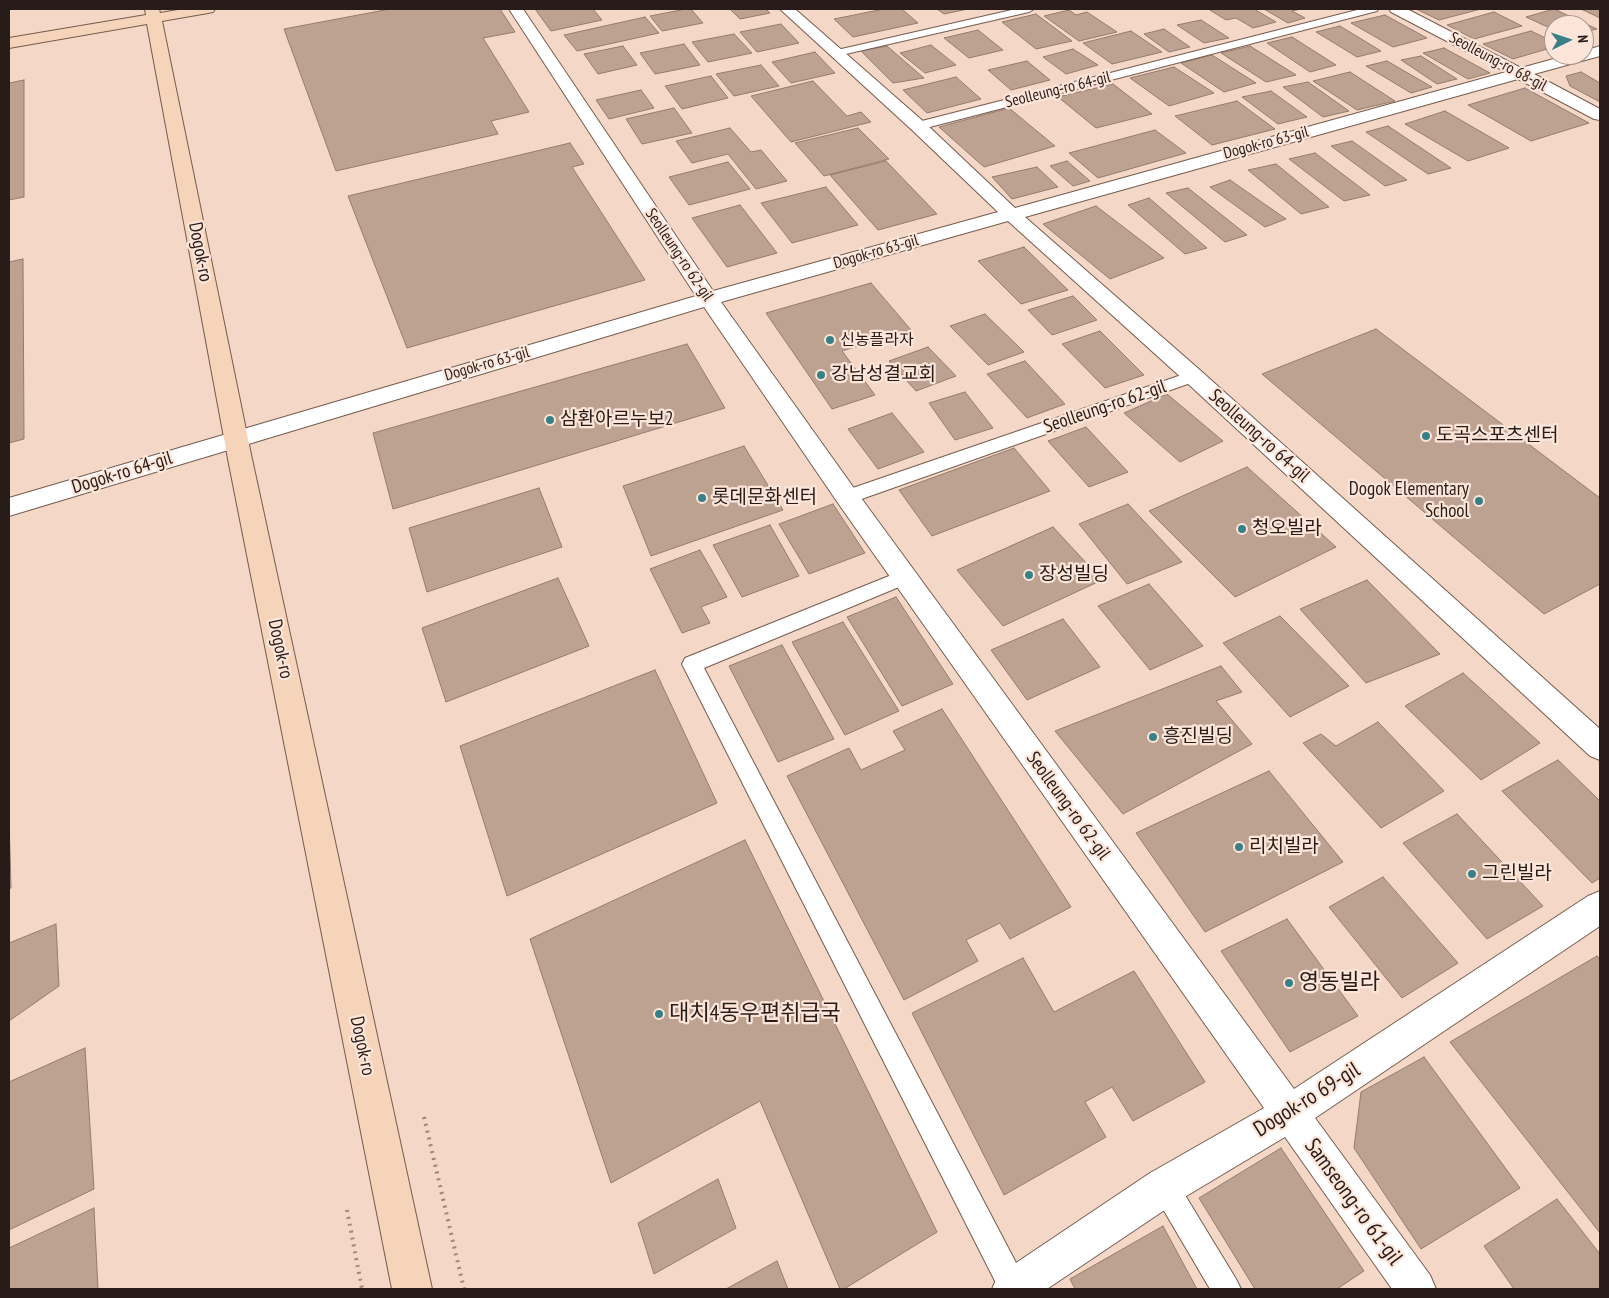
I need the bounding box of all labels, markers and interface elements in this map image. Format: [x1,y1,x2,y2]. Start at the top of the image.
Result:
north arrow [1544,15,1594,65]
street label: Seolleung-ro 68-gil [1446,28,1550,96]
text: N [1574,35,1592,43]
street label: Seolleung-ro 64-gil [1003,68,1113,112]
street label: Dogok-ro 63-gil [1221,122,1311,164]
street label: Seolleung-ro 62-gil [641,205,717,305]
street label: Dogok-ro [183,220,217,284]
street label: Dogok-ro 63-gil [831,231,921,273]
place label: 신농플라자 [840,330,914,350]
marker: 신농플라자 [824,334,836,346]
street label: Dogok-ro 63-gil [442,343,532,385]
place label: 강남성결교회 [831,364,936,386]
marker: 강남성결교회 [815,369,827,381]
street label: Seolleung-ro 62-gil [1041,375,1169,439]
street label: Seolleung-ro 64-gil [1204,385,1314,487]
place label: 삼환아르누보2 [560,409,673,431]
marker: 삼환아르누보2 [544,414,556,426]
place label: 도곡스포츠센터 [1436,425,1558,447]
marker: 도곡스포츠센터 [1420,430,1432,442]
street label: Dogok-ro 64-gil [69,447,175,499]
place label: Dogok Elementary School [1349,479,1469,523]
place label: 롯데문화센터 [712,487,817,509]
marker: 롯데문화센터 [696,492,708,504]
marker: Dogok Elementary School [1473,495,1485,507]
place label: 청오빌라 [1252,518,1322,540]
marker: 청오빌라 [1236,523,1248,535]
place label: 장성빌딩 [1039,564,1109,586]
marker: 장성빌딩 [1023,569,1035,581]
street label: Dogok-ro [263,617,297,681]
place label: 흥진빌딩 [1163,726,1233,748]
marker: 흥진빌딩 [1147,731,1159,743]
street label: Seolleung-ro 62-gil [1021,748,1115,864]
place label: 리치빌라 [1249,836,1319,858]
marker: 리치빌라 [1233,841,1245,853]
place label: 그린빌라 [1482,863,1552,885]
marker: 그린빌라 [1466,868,1478,880]
place label: 영동빌라 [1299,970,1380,996]
marker: 영동빌라 [1283,977,1295,989]
place label: 대치4동우편취급국 [669,1001,841,1027]
marker: 대치4동우편취급국 [653,1008,665,1020]
street label: Dogok-ro [345,1014,379,1078]
street label: Dogok-ro 69-gil [1249,1057,1365,1143]
street label: Samseong-ro 61-gil [1298,1134,1408,1270]

